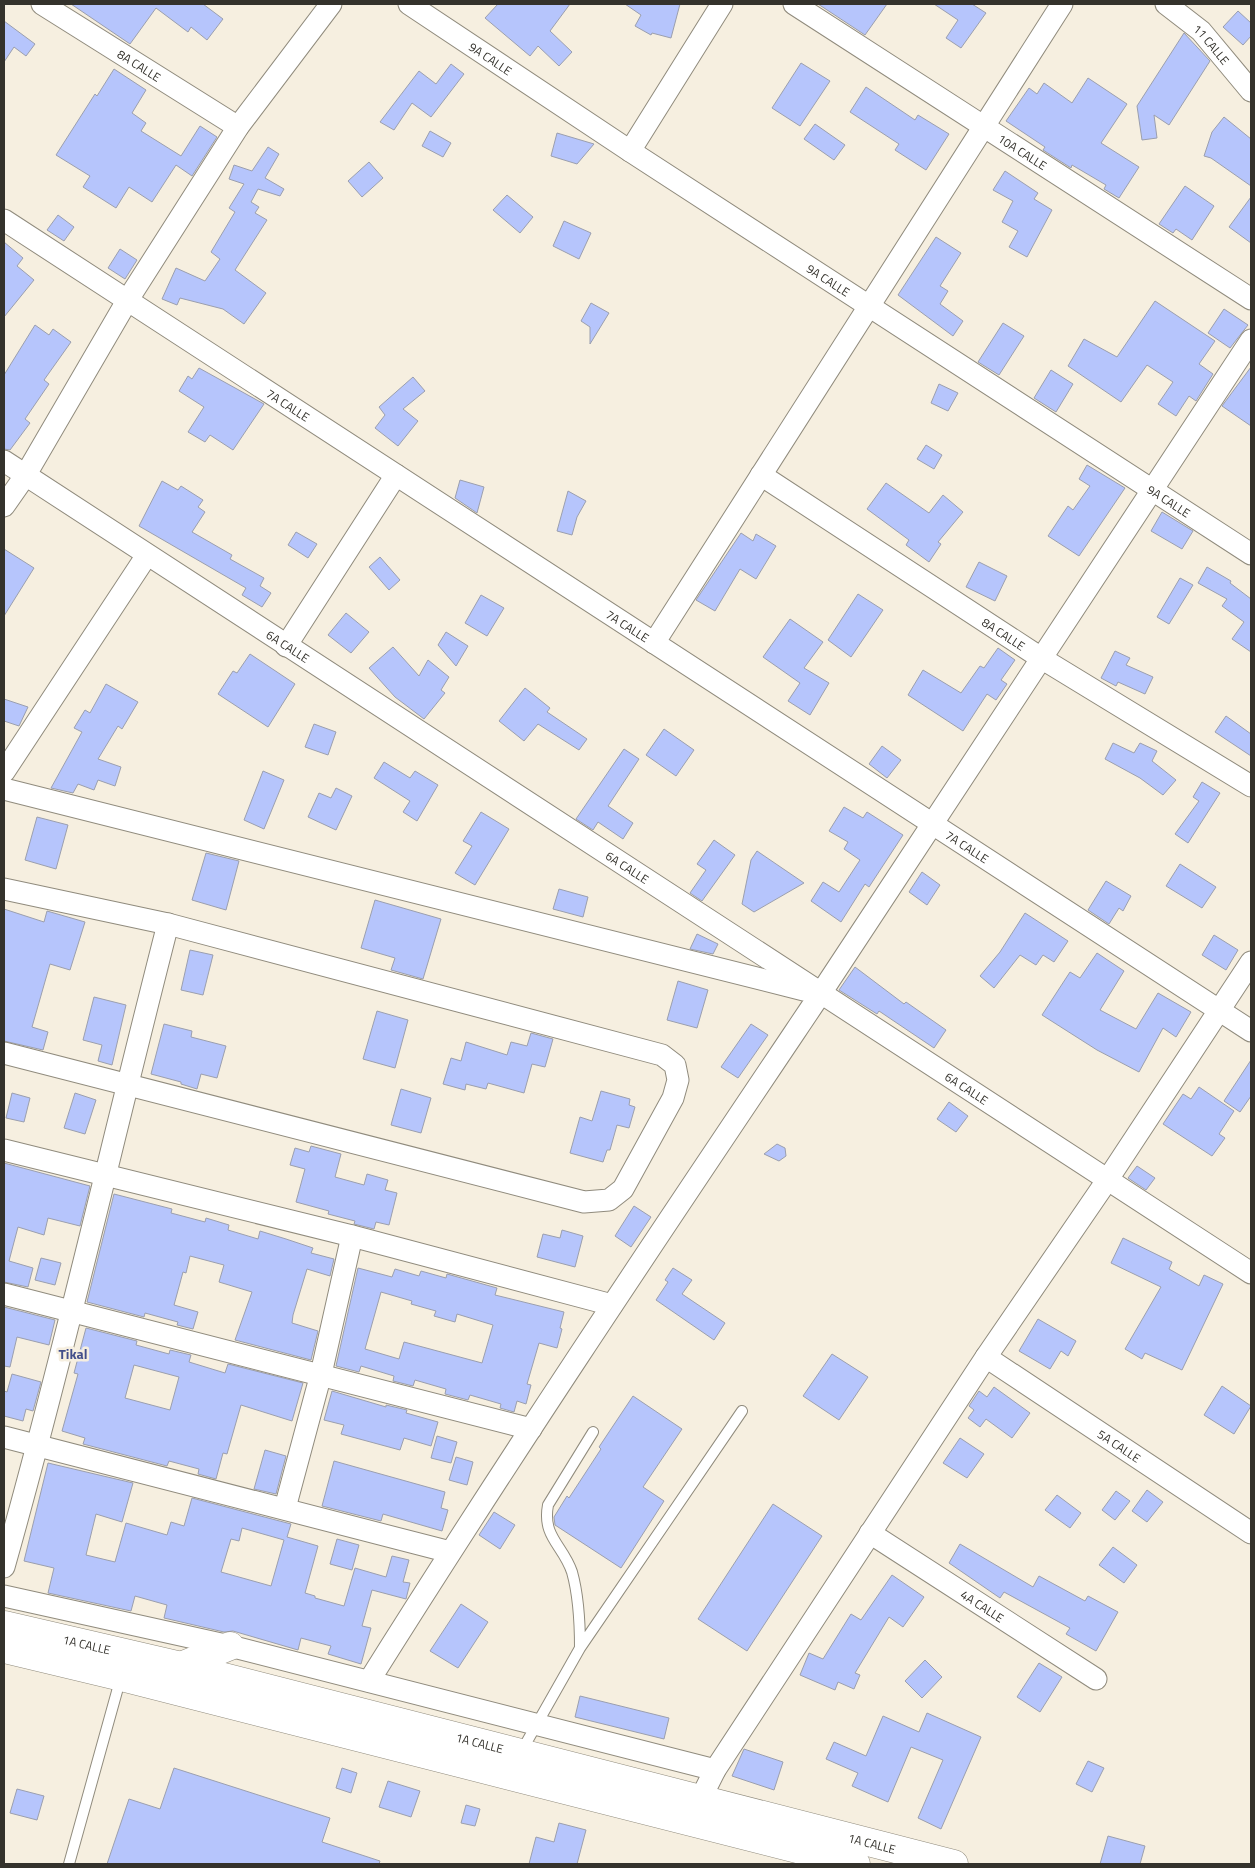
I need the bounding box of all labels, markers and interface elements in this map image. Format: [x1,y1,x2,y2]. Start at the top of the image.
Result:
street label: 11 CALLE [1190,19,1235,69]
street label: 9A CALLE [465,37,516,80]
street label: 8A CALLE [114,44,165,86]
street label: 10A CALLE [994,129,1051,175]
street label: 9A CALLE [803,259,854,301]
street label: 7A CALLE [263,384,314,426]
street label: 9A CALLE [1144,480,1195,522]
street label: 7A CALLE [602,604,653,647]
street label: 8A CALLE [978,612,1029,655]
street label: 6A CALLE [263,625,314,667]
street label: 7A CALLE [942,825,993,868]
street label: 6A CALLE [602,846,653,888]
street label: 6A CALLE [941,1067,993,1109]
district label: Tikal [58,1343,88,1364]
street label: 5A CALLE [1094,1424,1145,1467]
street label: 4A CALLE [957,1585,1008,1627]
street label: 1A CALLE [61,1629,113,1659]
street label: 1A CALLE [454,1727,506,1758]
street label: 1A CALLE [846,1828,898,1858]

